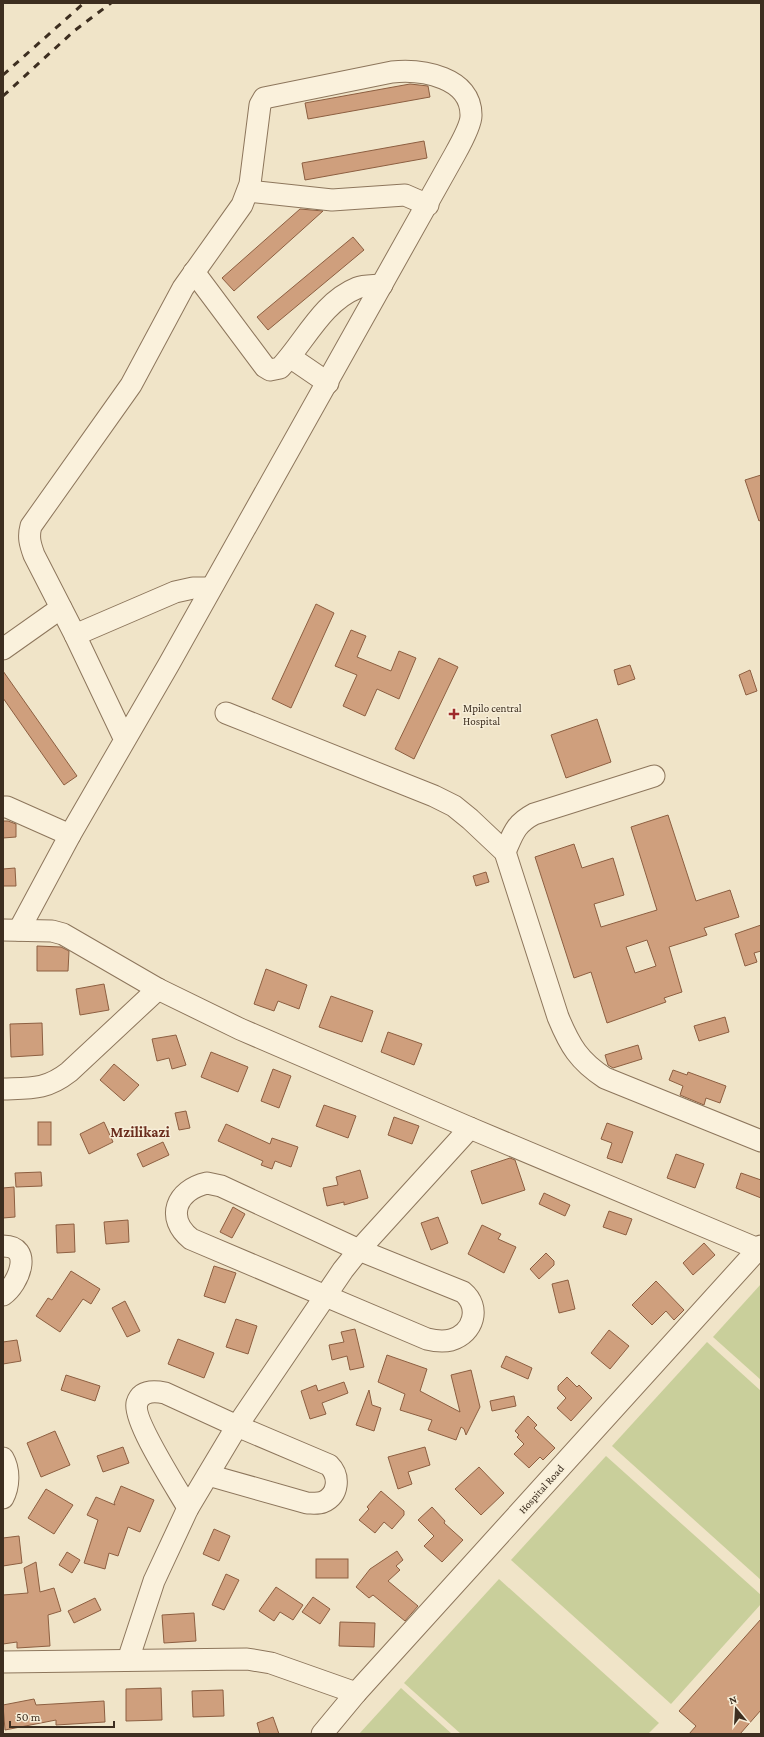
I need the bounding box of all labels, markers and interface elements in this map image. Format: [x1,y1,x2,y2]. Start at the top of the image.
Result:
place label: Mpilo central Hospital [463,702,522,728]
marker: Mpilo central Hospital [448,708,460,720]
district label: Mzilikazi [110,1124,170,1140]
street label: Hospital Road [516,1462,567,1517]
north arrow [716,1689,756,1729]
text: N [727,1692,739,1706]
scale bar [10,1703,114,1729]
text: 50 m [16,1710,41,1724]

